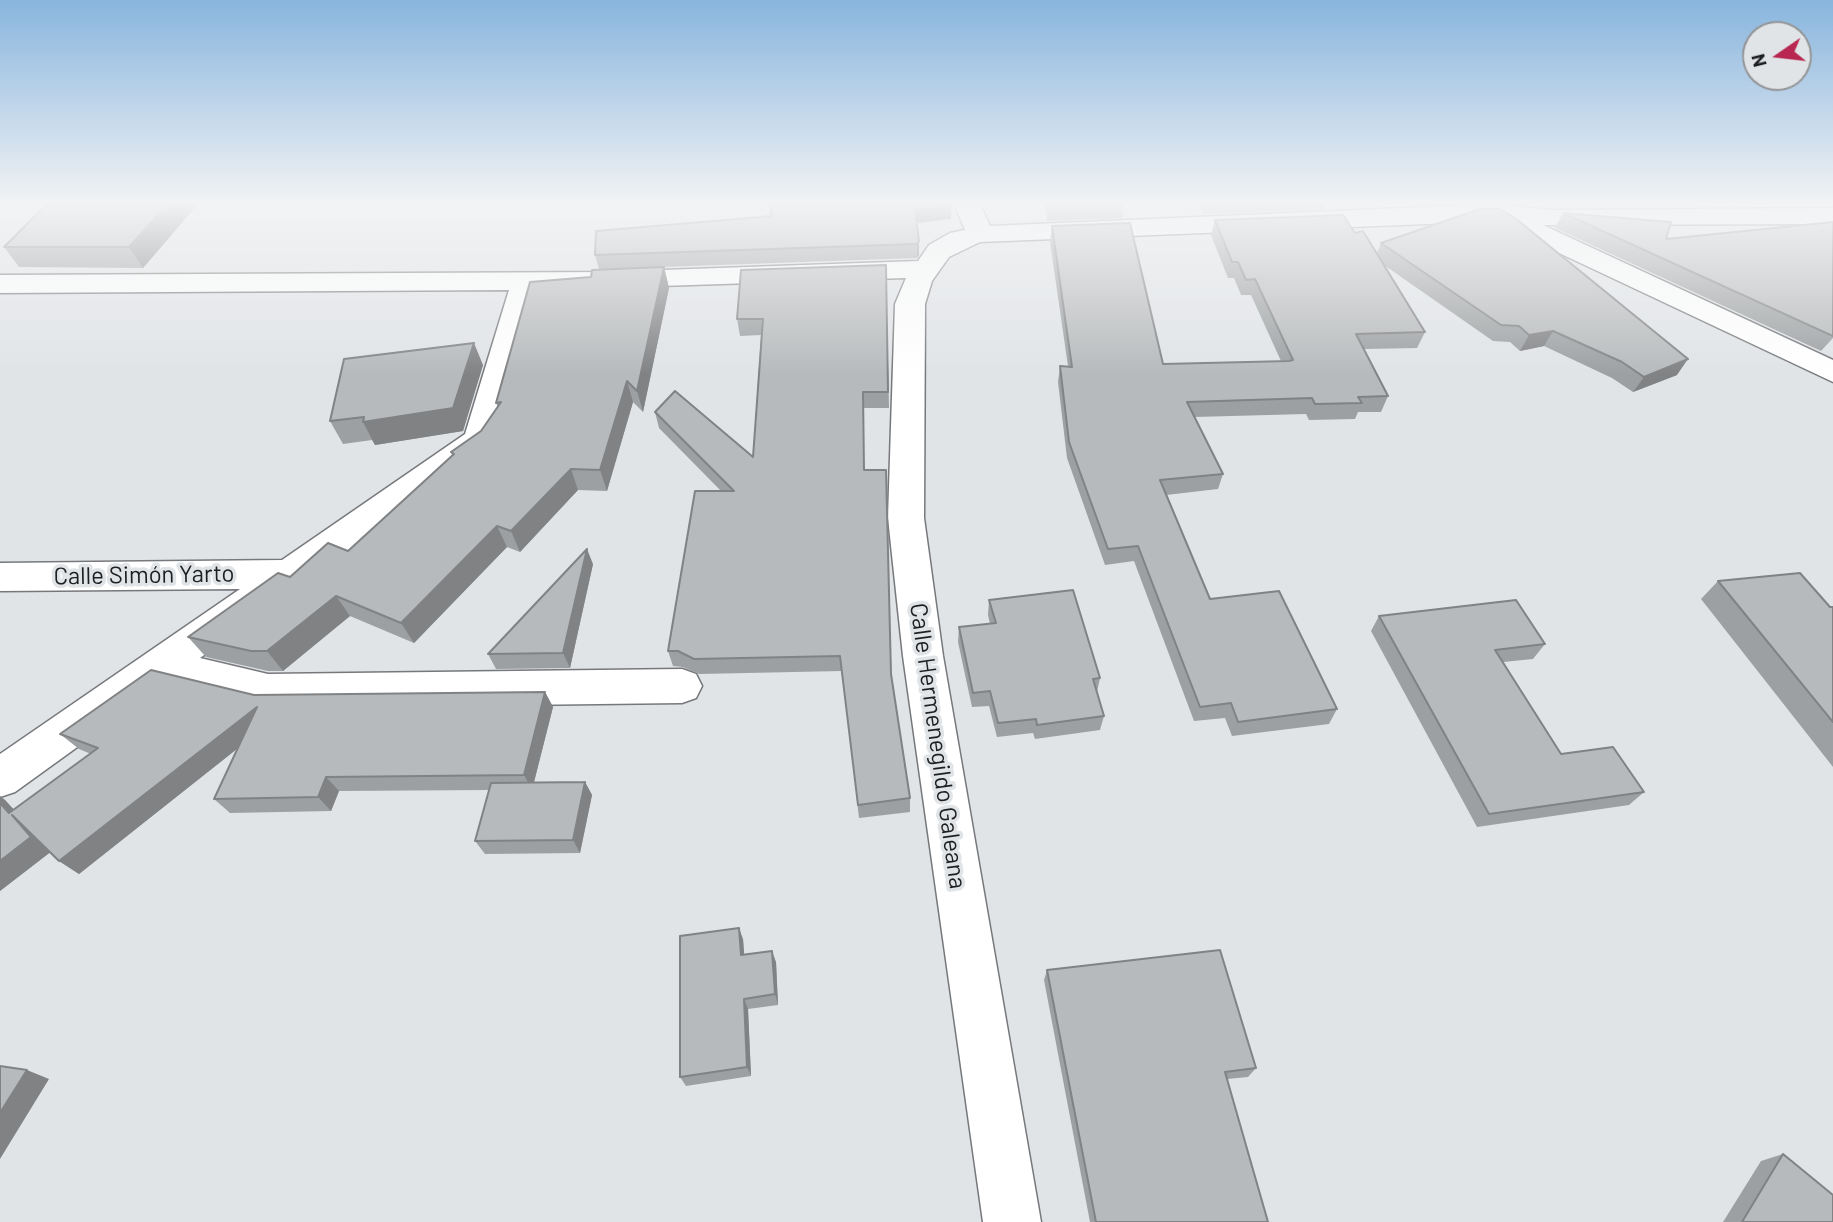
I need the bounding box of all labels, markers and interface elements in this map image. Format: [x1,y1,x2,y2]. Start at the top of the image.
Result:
north arrow [1742,21,1812,91]
text: N [1745,52,1771,70]
street label: Calle Simón Yarto [53,559,235,591]
street label: Calle Hermenegildo Galeana [904,601,972,891]

